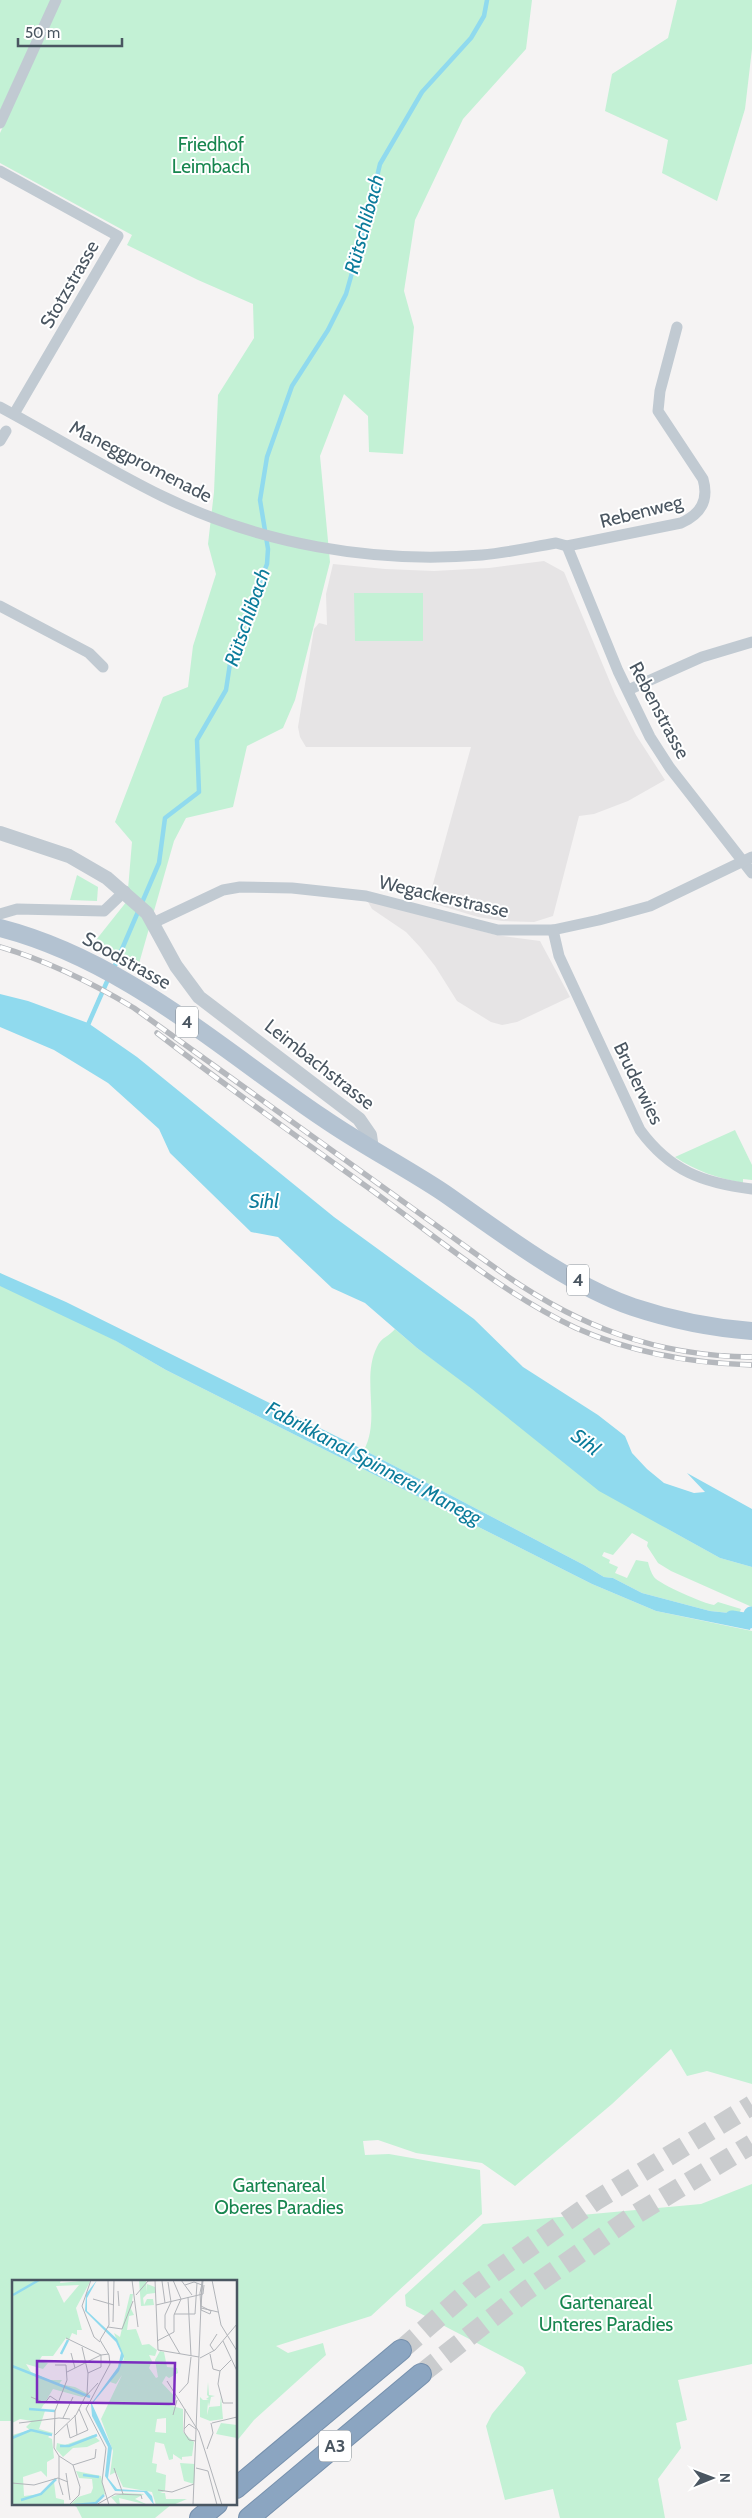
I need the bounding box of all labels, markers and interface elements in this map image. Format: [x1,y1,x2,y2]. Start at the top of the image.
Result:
scale bar [18,15,121,47]
text: 50 m [25,24,60,42]
park label: Friedhof Leimbach [172,133,250,178]
water label: Rütschlibach [339,172,389,276]
street label: Stotzstrasse [35,236,104,332]
street label: Maneggpromenade [66,416,216,507]
street label: Rebenweg [597,490,685,533]
water label: Rütschlibach [219,565,275,669]
street label: Rebenstrasse [624,658,695,763]
street label: Wegackerstrasse [377,870,511,923]
street label: Soodstrasse [79,927,175,994]
road number: 4 [176,1006,198,1038]
street label: Leimbachstrasse [260,1014,379,1115]
street label: Bruderwies [609,1038,668,1128]
water label: Sihl [249,1189,279,1213]
road number: 4 [567,1264,589,1296]
water label: Fabrikkanal Spinnerei Manegg [262,1396,487,1530]
water label: Sihl [567,1423,605,1461]
park label: Gartenareal Oberes Paradies [214,2174,344,2219]
inset map [12,2280,238,2506]
park label: Gartenareal Unteres Paradies [539,2291,673,2336]
road number: A3 [319,2430,351,2462]
north arrow [687,2453,737,2503]
text: N [716,2473,734,2483]

